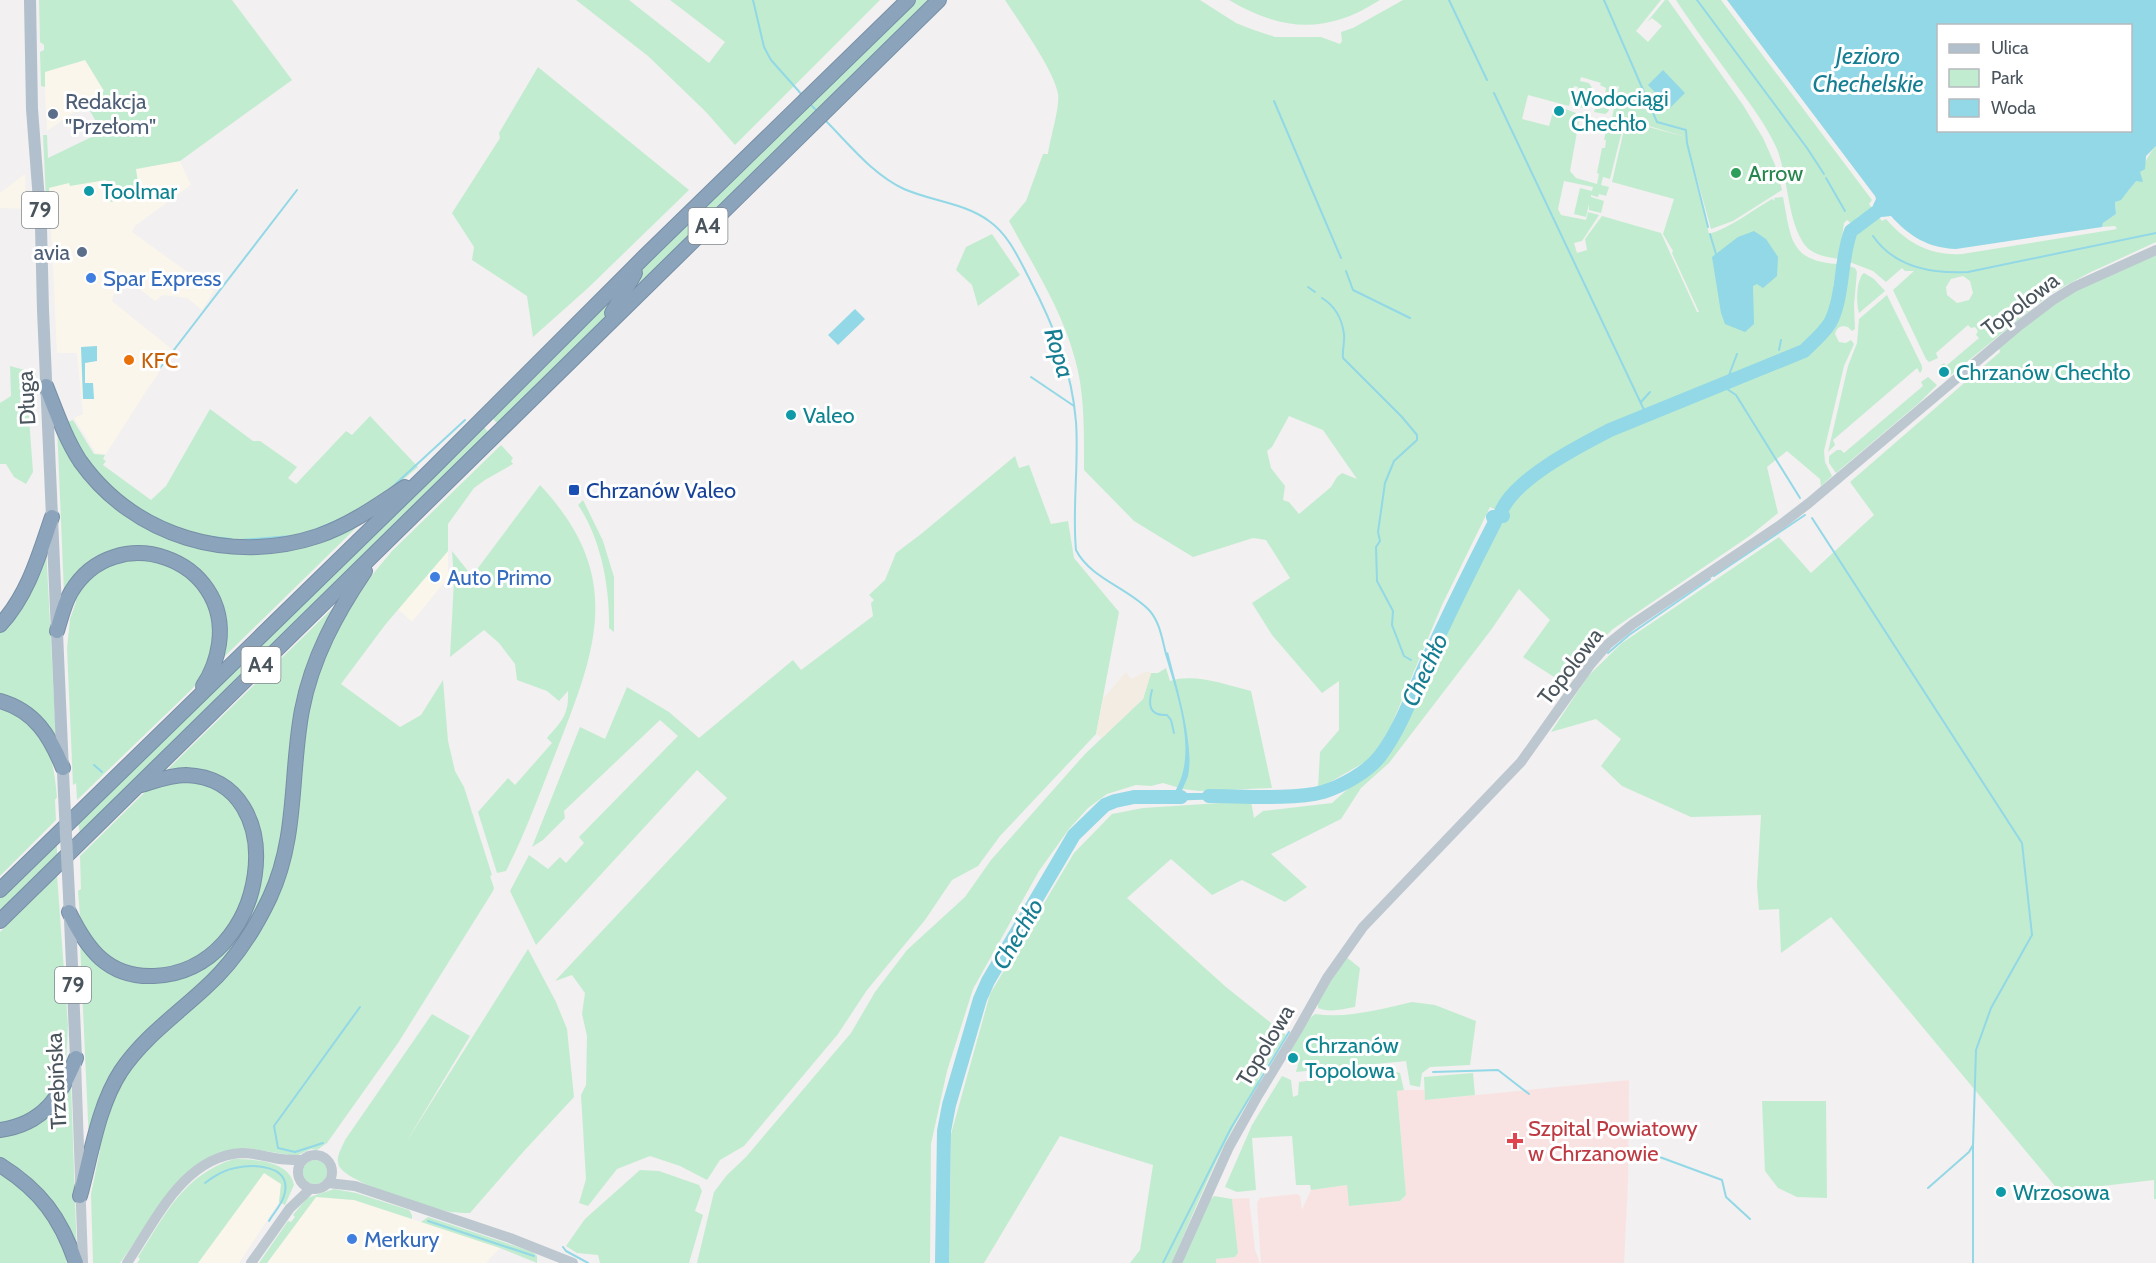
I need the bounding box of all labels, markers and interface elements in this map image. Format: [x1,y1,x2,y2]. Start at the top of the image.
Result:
legend [1937,24,2132,132]
text: Ulica [1991,37,2029,59]
water label: Jezioro Chechelskie [1812,41,1924,98]
text: Park [1991,67,2024,89]
place label: Wodociągi Chechło [1571,85,1669,137]
place label: Redakcja "Przełom" [65,88,156,140]
text: Woda [1991,97,2036,119]
marker: Wodociągi Chechło [1552,104,1566,118]
marker: Redakcja "Przełom" [46,107,60,121]
place label: Arrow [1748,160,1803,187]
marker: Arrow [1729,166,1743,180]
place label: Toolmar [101,178,177,205]
marker: Toolmar [82,184,96,198]
road number: 79 [22,192,58,228]
road number: A4 [688,208,728,244]
place label: avia [34,239,70,266]
marker: avia [75,245,89,259]
place label: Spar Express [103,265,221,292]
street label: Topolowa [1976,266,2065,342]
marker: Spar Express [84,271,98,285]
water label: Ropa [1038,324,1081,381]
place label: KFC [141,347,178,374]
marker: KFC [122,353,136,367]
place label: Chrzanów Chechło [1956,359,2130,386]
marker: Chrzanów Chechło [1937,365,1951,379]
street label: Długa [12,370,41,426]
place label: Valeo [803,402,855,429]
marker: Valeo [784,408,798,422]
place label: Chrzanów Valeo [586,477,736,504]
marker: Chrzanów Valeo [567,483,581,497]
place label: Auto Primo [447,564,552,591]
marker: Auto Primo [428,570,442,584]
street label: Topolowa [1532,622,1609,710]
water label: Chechło [1395,629,1454,711]
road number: A4 [242,647,280,683]
water label: Chechło [986,893,1049,974]
road number: 79 [55,967,91,1003]
street label: Topolowa [1231,999,1300,1091]
street label: Trzebińska [40,1032,73,1130]
place label: Chrzanów Topolowa [1305,1032,1399,1084]
marker: Chrzanów Topolowa [1286,1051,1300,1065]
place label: Szpital Powiatowy w Chrzanowie [1528,1115,1698,1167]
marker: Szpital Powiatowy w Chrzanowie [1506,1132,1524,1150]
place label: Wrzosowa [2013,1179,2110,1206]
marker: Wrzosowa [1994,1185,2008,1199]
place label: Merkury [364,1226,439,1253]
marker: Merkury [345,1232,359,1246]

